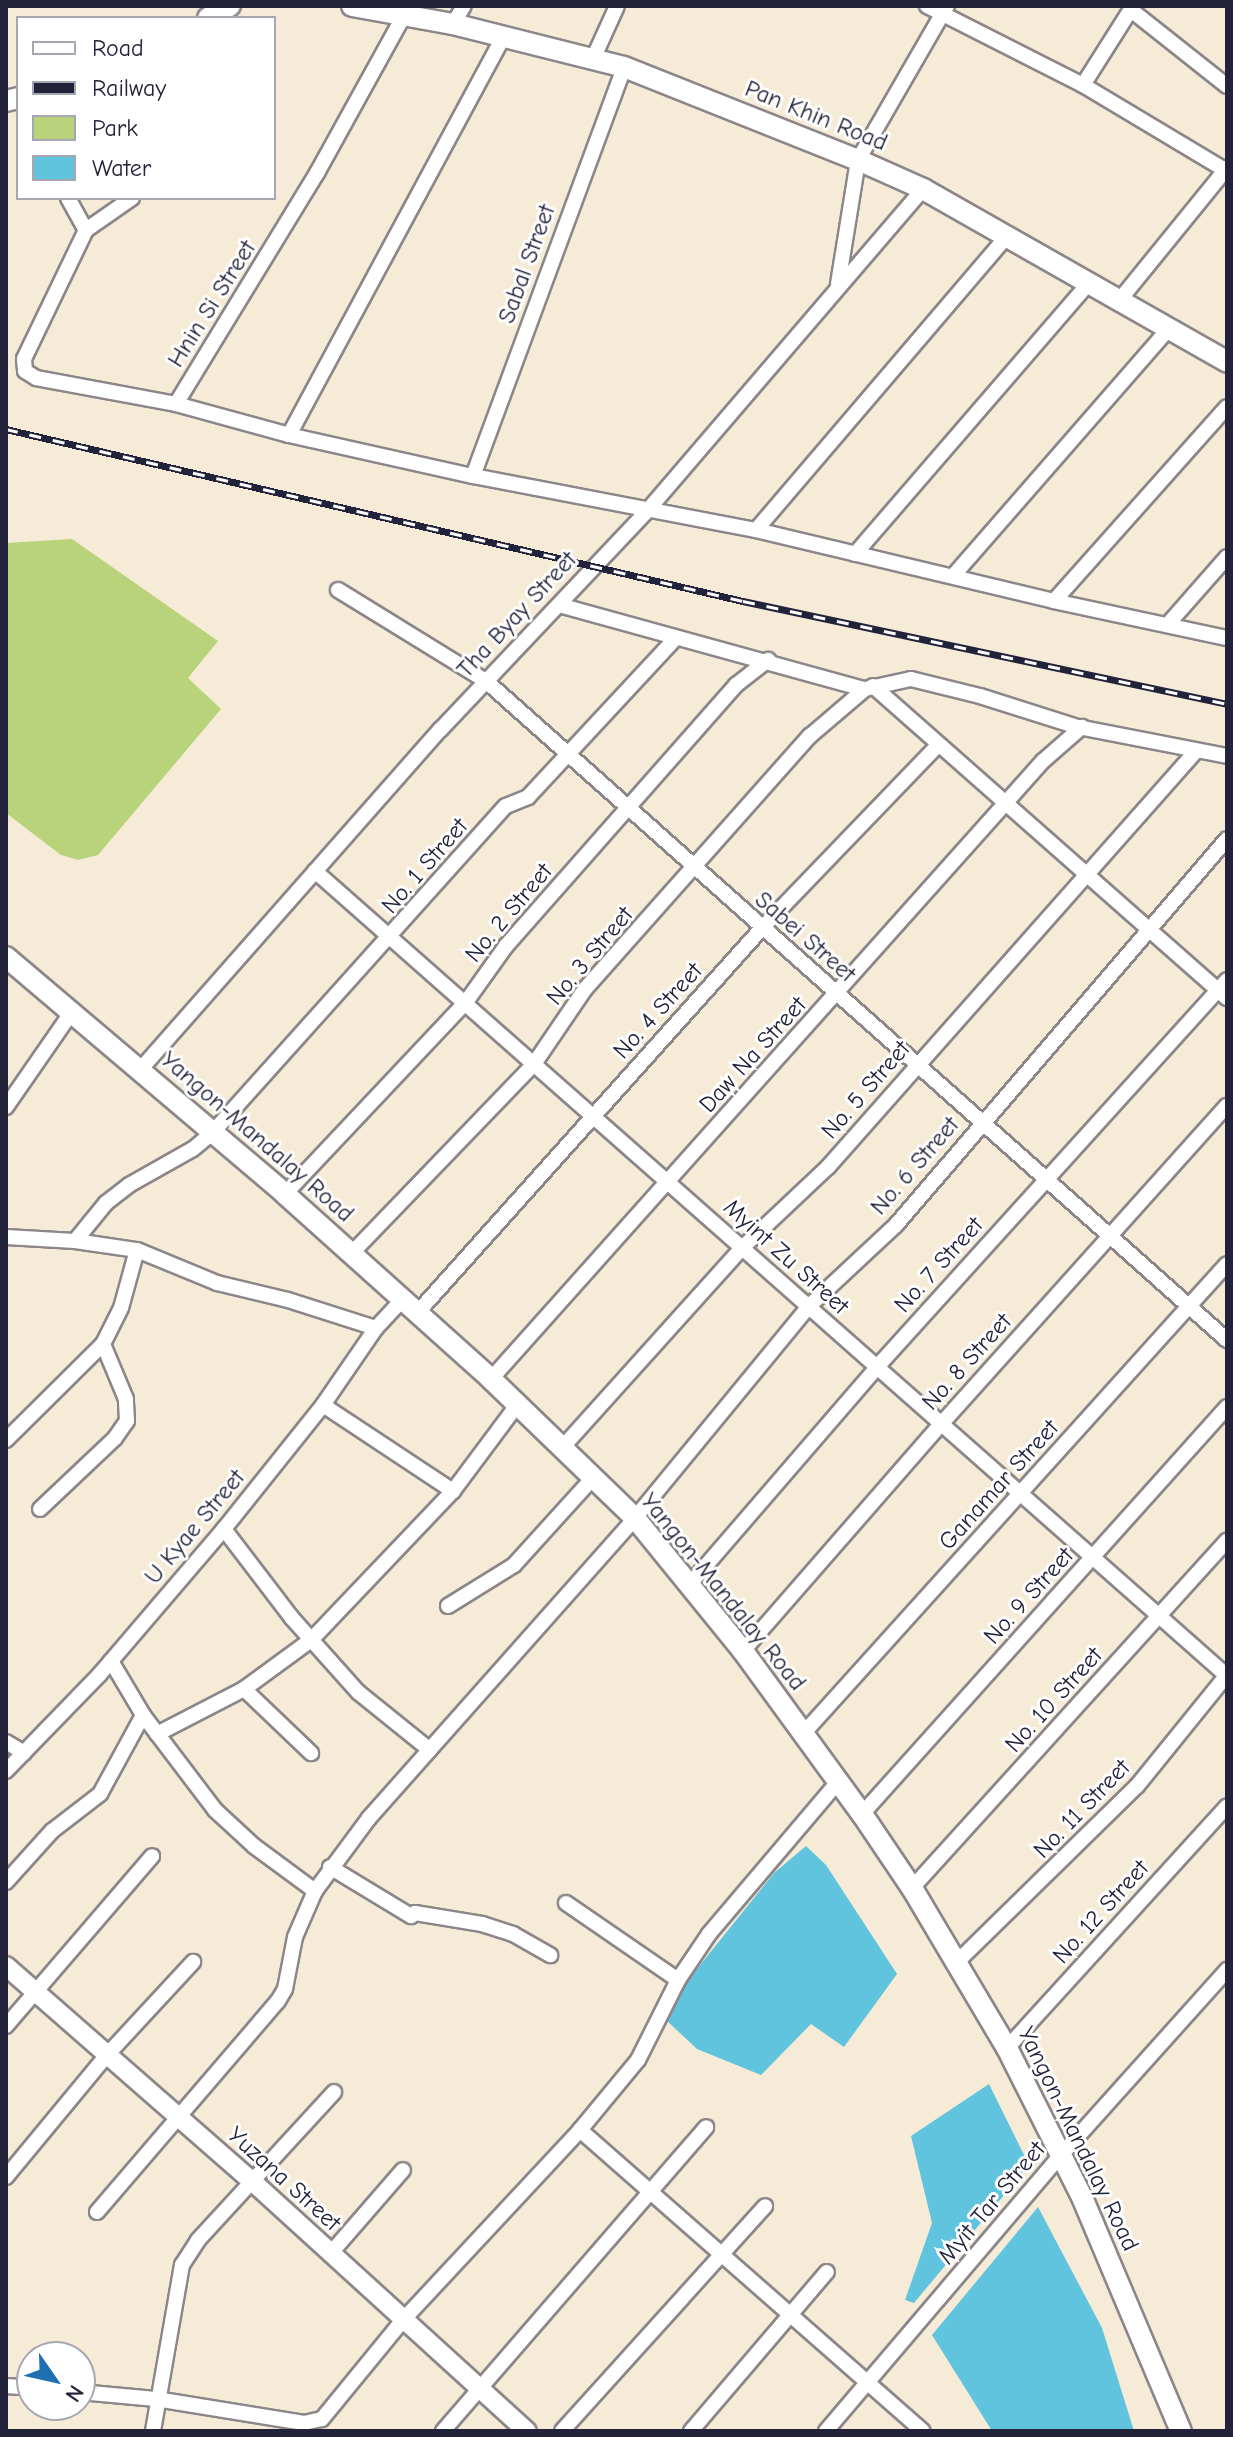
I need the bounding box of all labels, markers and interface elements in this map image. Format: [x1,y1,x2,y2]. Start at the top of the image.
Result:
legend [16,16,276,200]
text: Road [92,34,144,62]
text: Railway [92,74,166,102]
street label: Pan Khin Road [741,74,891,158]
text: Park [92,114,138,142]
text: Water [92,154,151,182]
street label: Sabal Street [492,201,562,327]
street label: Hnin Si Street [162,235,262,373]
street label: Tha Byay Street [451,546,583,684]
street label: No. 1 Street [376,812,474,920]
street label: No. 2 Street [459,858,559,968]
street label: Sabei Street [749,885,861,989]
street label: No. 3 Street [540,901,640,1011]
street label: No. 4 Street [607,957,709,1065]
street label: Daw Na Street [693,991,813,1119]
street label: No. 5 Street [816,1035,916,1145]
street label: Yangon-Mandalay Road [155,1045,359,1229]
street label: No. 6 Street [865,1111,965,1221]
street label: Myint Zu Street [717,1193,855,1321]
street label: No. 7 Street [888,1211,990,1319]
street label: No. 8 Street [916,1308,1018,1416]
street label: Ganamar Street [933,1414,1065,1556]
street label: U Kyae Street [139,1464,251,1590]
street label: Yangon-Mandalay Road [634,1487,812,1697]
street label: No. 9 Street [978,1542,1080,1650]
street label: No. 10 Street [999,1641,1109,1759]
street label: No. 11 Street [1028,1753,1136,1865]
street label: No. 12 Street [1047,1854,1155,1970]
street label: Yangon-Mandalay Road [1011,2022,1145,2256]
street label: Yuzana Street [221,2121,347,2237]
street label: Myit Tar Street [932,2136,1052,2270]
north arrow [16,2341,96,2421]
text: N [59,2380,89,2407]

